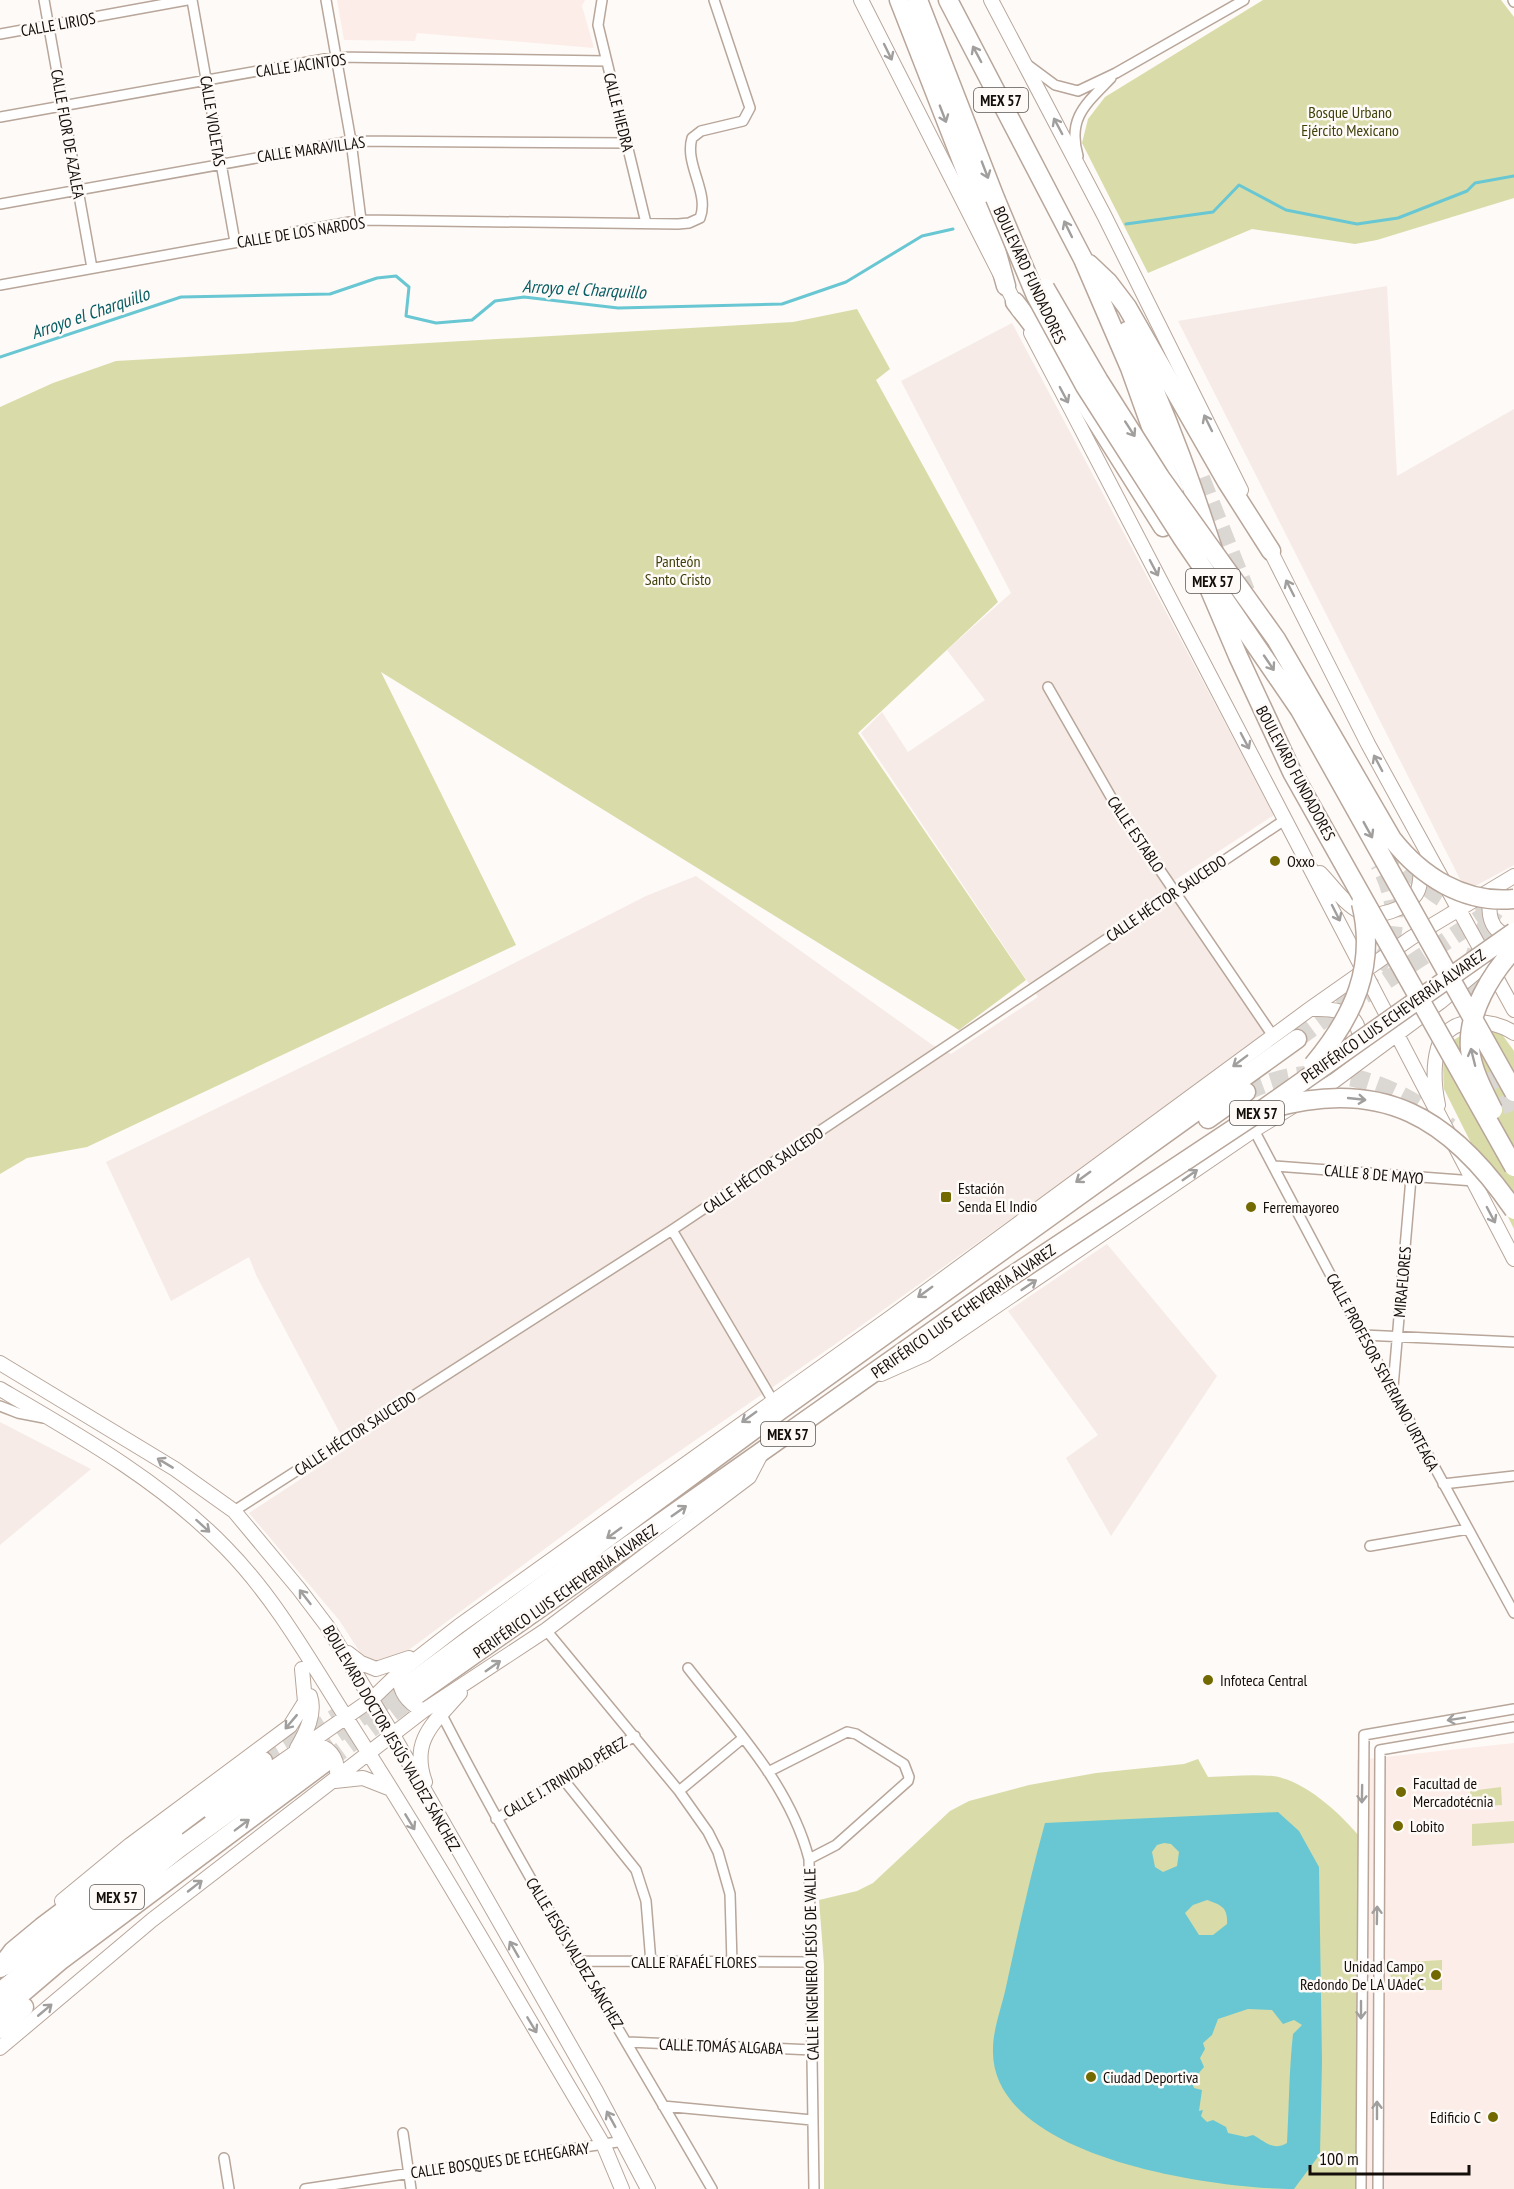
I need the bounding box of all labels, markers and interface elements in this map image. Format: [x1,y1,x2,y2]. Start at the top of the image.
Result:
street label: CALLE LIRIOS [19,8,97,40]
one-way arrow [882,42,894,60]
one-way arrow [971,46,982,64]
street label: CALLE JACINTOS [255,49,348,81]
street label: CALLE FLOR DE AZALEA [47,68,89,201]
street label: CALLE HIEDRA [600,71,639,154]
street label: CALLE VIOLETAS [196,74,230,168]
road number: MEX 57 [974,88,1028,112]
park label: Bosque Urbano Ejército Mexicano [1301,102,1399,140]
one-way arrow [938,104,949,122]
one-way arrow [1052,118,1063,136]
street label: CALLE MARAVILLAS [256,131,366,166]
one-way arrow [980,161,991,179]
street label: BOULEVARD FUNDADORES [989,203,1071,347]
street label: CALLE DE LOS NARDOS [236,212,367,252]
one-way arrow [1062,220,1074,238]
water label: Arroyo el Charquillo [522,274,648,304]
water label: Arroyo el Charquillo [28,282,153,344]
one-way arrow [1058,386,1070,403]
one-way arrow [1201,414,1213,432]
one-way arrow [1124,421,1137,438]
park label: Panteón Santo Cristo [645,551,711,589]
one-way arrow [1148,559,1160,576]
road number: MEX 57 [1186,569,1240,593]
one-way arrow [1284,580,1296,598]
one-way arrow [1263,654,1275,670]
street label: BOULEVARD FUNDADORES [1252,702,1340,844]
one-way arrow [1240,731,1251,749]
one-way arrow [1372,754,1383,772]
street label: CALLE ESTABLO [1103,792,1169,876]
one-way arrow [1363,822,1375,839]
street label: CALLE HÉCTOR SAUCEDO [1102,850,1230,946]
place label: Oxxo [1287,851,1315,871]
marker: Oxxo [1268,854,1282,868]
one-way arrow [1330,904,1342,921]
street label: PERIFÉRICO LUIS ECHEVERRÍA ÁLVAREZ [1297,945,1489,1087]
one-way arrow [1467,1048,1479,1067]
one-way arrow [1232,1055,1248,1067]
one-way arrow [1347,1094,1367,1105]
road number: MEX 57 [1230,1101,1284,1125]
street label: CALLE HÉCTOR SAUCEDO [699,1122,827,1218]
street label: CALLE 8 DE MAYO [1323,1160,1425,1188]
one-way arrow [1181,1169,1197,1181]
one-way arrow [1075,1171,1091,1183]
place label: Estación Senda El Indio [958,1178,1037,1216]
marker: Estación Senda El Indio [939,1190,953,1204]
place label: Ferremayoreo [1263,1197,1339,1217]
marker: Ferremayoreo [1244,1200,1258,1214]
one-way arrow [1486,1205,1497,1223]
street label: PERIFÉRICO LUIS ECHEVERRÍA ÁLVAREZ [867,1240,1059,1382]
street label: MIRAFLORES [1389,1245,1415,1318]
street label: CALLE PROFESOR SEVERIANO URTEAGA [1322,1270,1444,1475]
one-way arrow [1020,1279,1037,1291]
one-way arrow [918,1285,934,1298]
street label: CALLE HÉCTOR SAUCEDO [290,1386,420,1480]
one-way arrow [742,1411,758,1423]
road number: MEX 57 [761,1422,815,1446]
one-way arrow [157,1457,174,1469]
one-way arrow [671,1505,687,1517]
one-way arrow [195,1519,210,1533]
street label: PERIFÉRICO LUIS ECHEVERRÍA ÁLVAREZ [469,1520,661,1662]
one-way arrow [607,1527,623,1539]
one-way arrow [299,1589,312,1605]
street label: BOULEVARD DOCTOR JESÚS VALDEZ SÁNCHEZ [319,1622,465,1854]
one-way arrow [484,1660,500,1672]
place label: Infoteca Central [1220,1670,1308,1690]
marker: Infoteca Central [1201,1673,1215,1687]
one-way arrow [1447,1713,1467,1724]
one-way arrow [284,1715,298,1730]
street label: CALLE J. TRINIDAD PÉREZ [500,1732,630,1822]
place label: Facultad de Mercadotécnia [1413,1773,1493,1811]
one-way arrow [1356,1783,1368,1803]
marker: Facultad de Mercadotécnia [1394,1785,1408,1799]
one-way arrow [405,1813,417,1830]
place label: Lobito [1410,1816,1445,1836]
one-way arrow [233,1818,249,1831]
marker: Lobito [1391,1819,1405,1833]
street label: CALLE INGENIERO JESÚS DE VALLE [799,1867,823,2060]
street label: CALLE JESÚS VALDEZ SÁNCHEZ [522,1874,628,2032]
one-way arrow [187,1880,203,1893]
road number: MEX 57 [90,1885,144,1909]
one-way arrow [1371,1905,1383,1925]
one-way arrow [508,1941,519,1959]
street label: CALLE RAFAÉL FLORES [631,1952,757,1972]
place label: Unidad Campo Redondo De LA UAdeC [1300,1956,1424,1994]
marker: Unidad Campo Redondo De LA UAdeC [1429,1968,1443,1982]
one-way arrow [1355,1999,1367,2019]
one-way arrow [37,2003,52,2017]
one-way arrow [526,2016,538,2033]
street label: CALLE TOMÁS ALGABA [659,2034,784,2058]
place label: Ciudad Deportiva [1103,2067,1199,2087]
marker: Ciudad Deportiva [1084,2070,1098,2084]
one-way arrow [1371,2100,1383,2120]
place label: Edificio C [1430,2107,1481,2127]
one-way arrow [605,2110,616,2128]
marker: Edificio C [1486,2110,1500,2124]
street label: CALLE BOSQUES DE ECHEGARAY [409,2137,591,2182]
scale bar [1310,2138,1469,2176]
text: 100 m [1319,2147,1359,2170]

